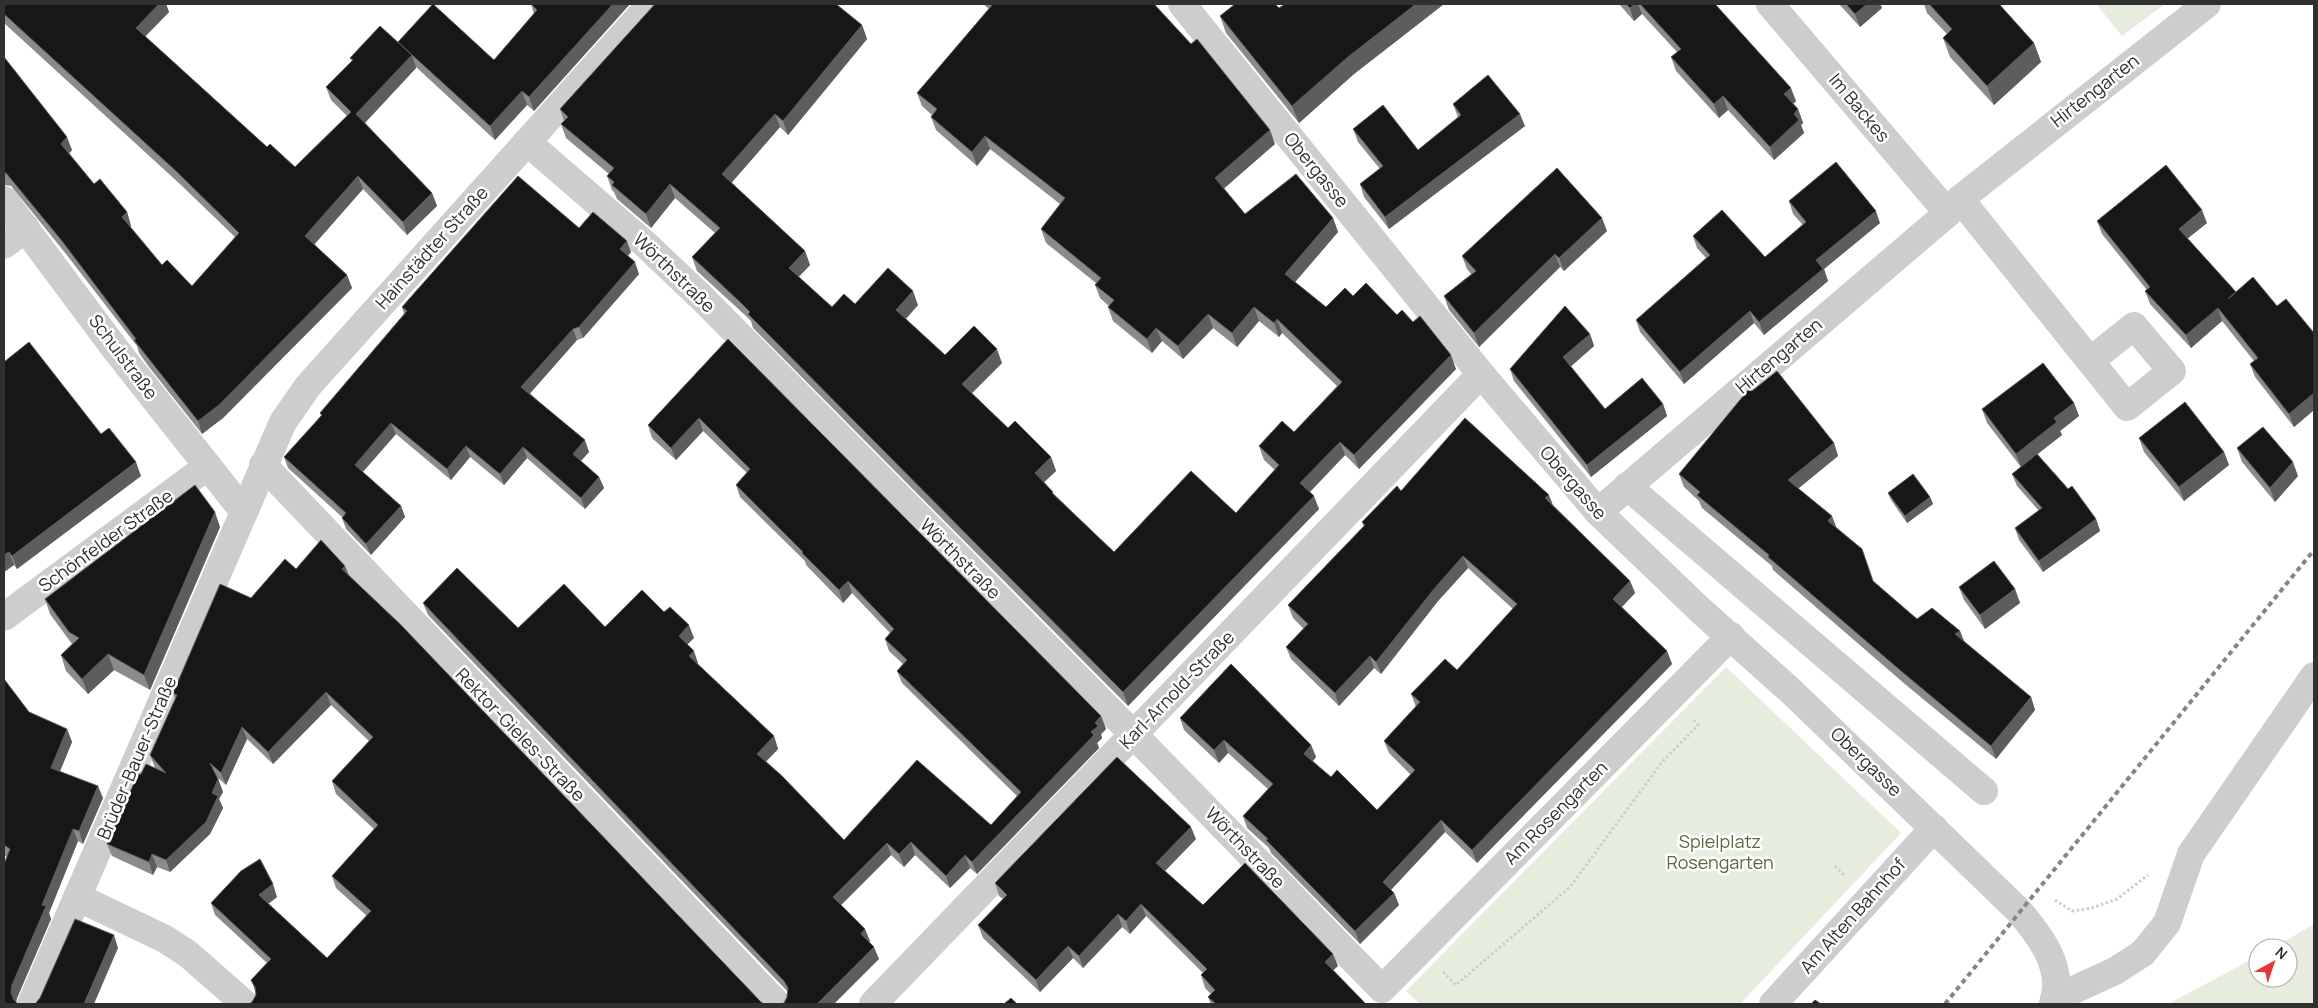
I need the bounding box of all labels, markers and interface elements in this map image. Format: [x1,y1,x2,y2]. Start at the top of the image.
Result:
street label: Hirtengarten [2045,48,2143,132]
street label: Im Backes [1824,68,1896,147]
street label: Obergasse [1279,127,1355,212]
street label: Hainstädter Straße [370,181,493,314]
street label: Wörthstraße [629,227,721,317]
street label: Schulstraße [84,309,164,404]
street label: Hirtengarten [1730,312,1827,398]
street label: Obergasse [1535,440,1612,524]
street label: Schönfelder Straße [33,483,178,597]
street label: Wörthstraße [915,513,1006,604]
street label: Karl-Arnold-Straße [1113,625,1239,754]
street label: Rektor-Gieles-Straße [451,662,591,806]
street label: Brüder-Bauer-Straße [91,672,181,843]
street label: Obergasse [1826,721,1908,801]
street label: Am Rosengarten [1498,755,1612,869]
street label: Wörthstraße [1201,801,1291,893]
park label: Spielplatz Rosengarten [1666,829,1774,874]
street label: Am Alten Bahnhof [1794,852,1911,978]
north arrow [2248,938,2298,988]
text: N [2272,942,2292,963]

